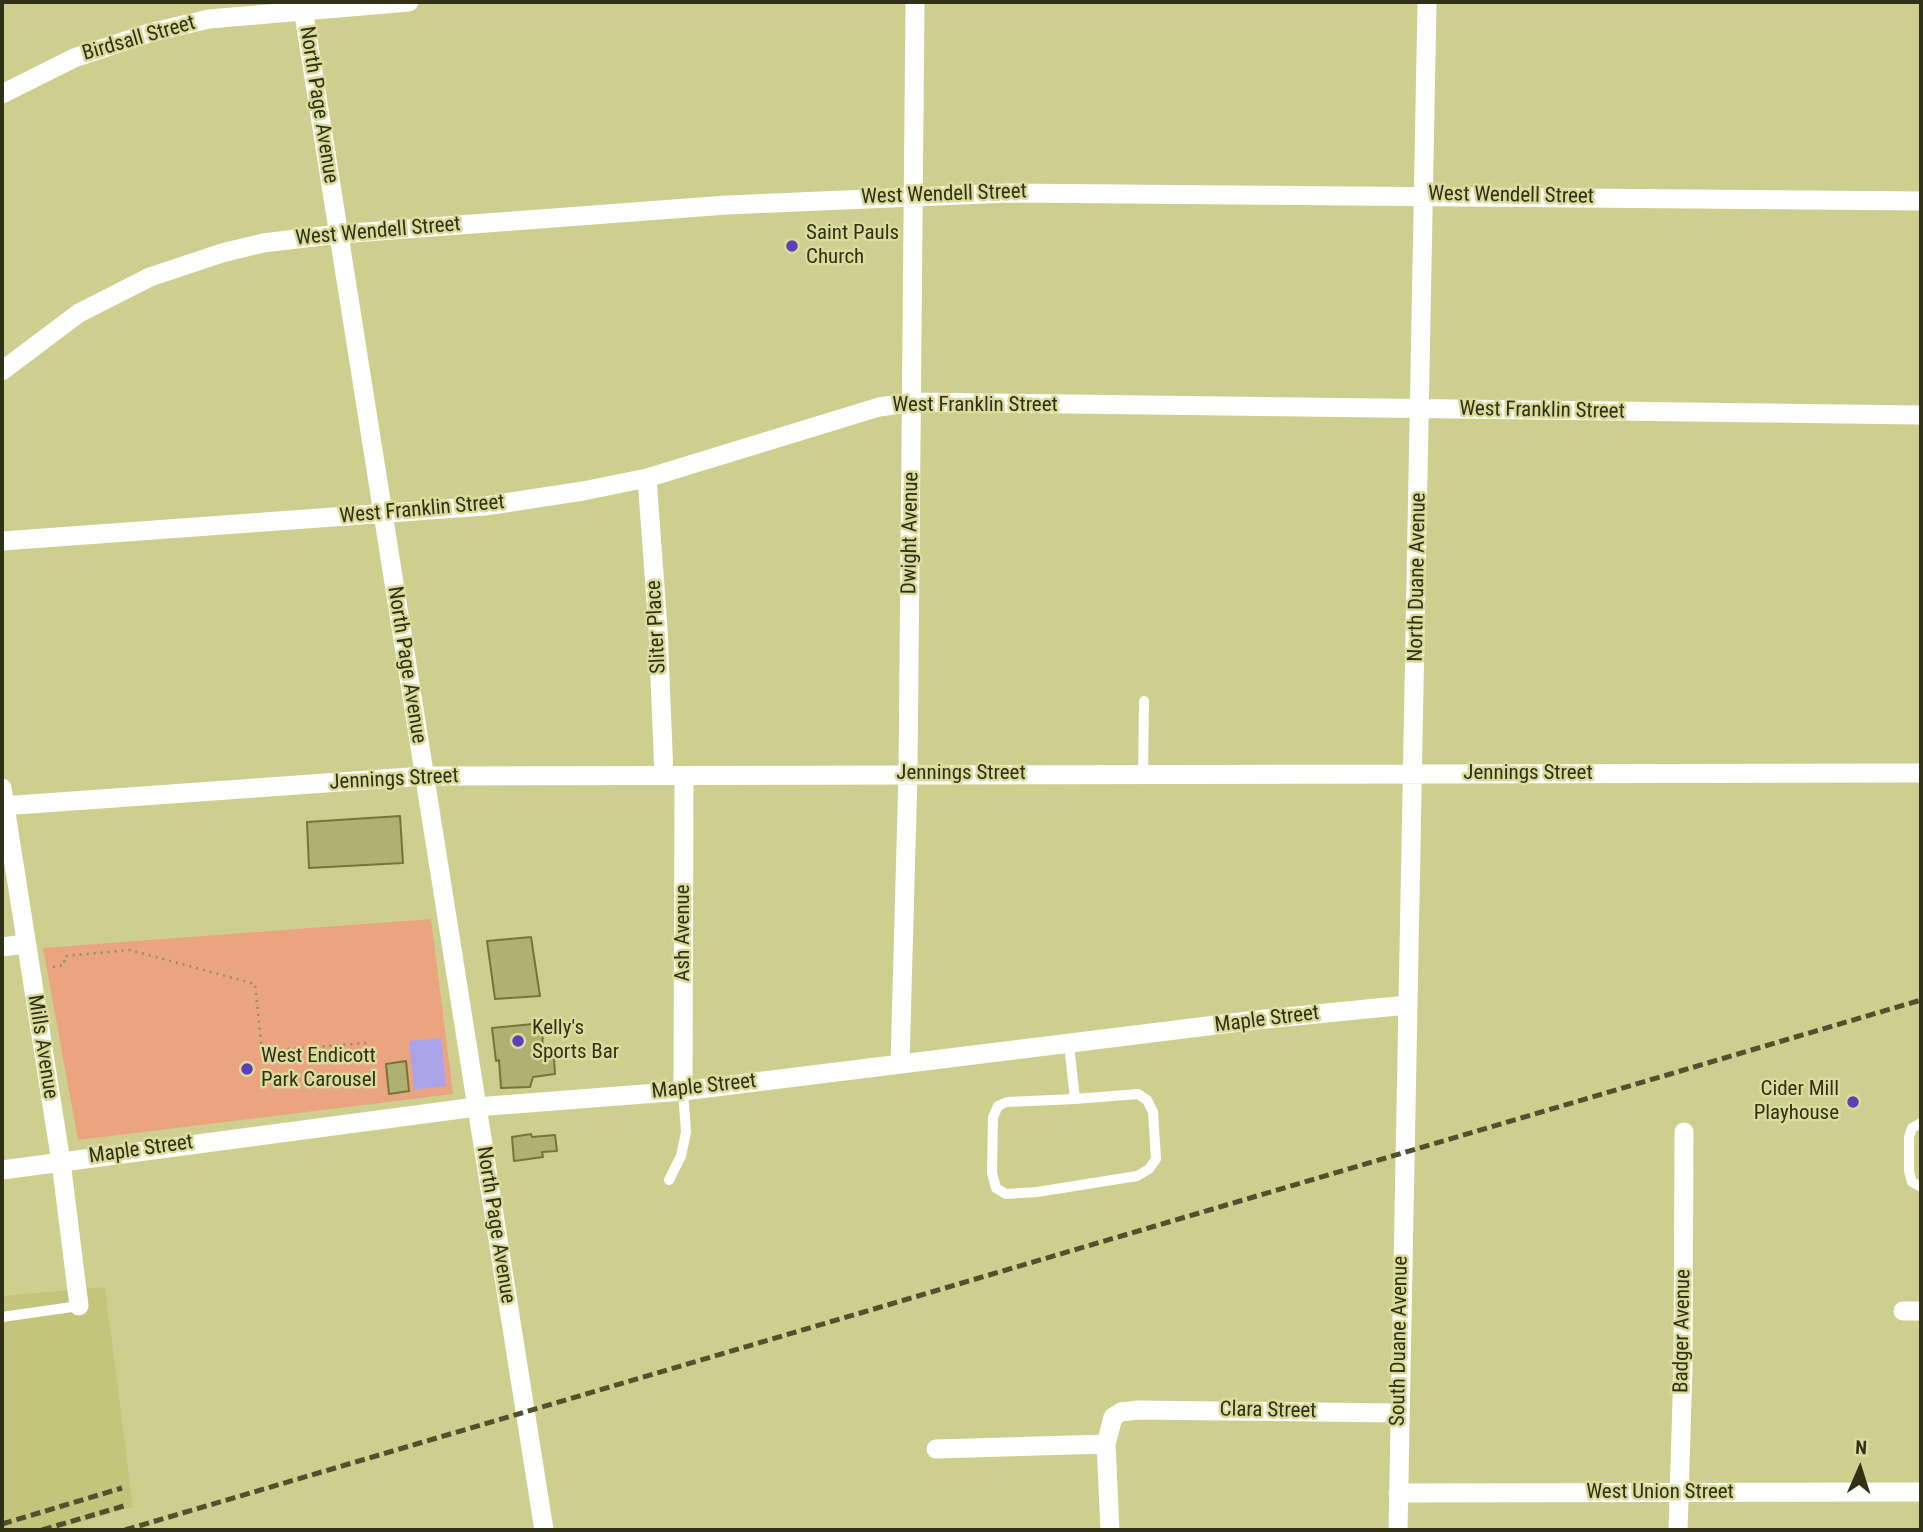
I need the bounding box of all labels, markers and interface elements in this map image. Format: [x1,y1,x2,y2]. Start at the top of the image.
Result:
street label: Birdsall Street [80,11,198,67]
street label: North Page Avenue [293,25,343,185]
street label: West Wendell Street [861,180,1027,210]
street label: West Wendell Street [1428,182,1594,210]
street label: West Wendell Street [294,212,462,252]
place label: Saint Pauls Church [806,221,899,271]
marker: Saint Pauls Church [784,238,800,254]
street label: West Franklin Street [892,393,1058,419]
street label: West Franklin Street [1459,397,1625,425]
street label: Dwight Avenue [897,472,925,594]
street label: West Franklin Street [338,490,506,530]
street label: North Duane Avenue [1404,492,1432,662]
street label: Sliter Place [642,579,672,675]
street label: North Page Avenue [381,585,431,745]
street label: Jennings Street [896,761,1026,787]
street label: Jennings Street [1463,761,1593,787]
street label: Jennings Street [329,764,459,796]
street label: Ash Avenue [671,884,697,982]
street label: Mills Avenue [21,993,63,1101]
street label: Maple Street [1213,1001,1321,1039]
place label: Kelly's Sports Bar [532,1016,619,1066]
marker: Kelly's Sports Bar [510,1033,526,1049]
place label: West Endicott Park Carousel [261,1044,376,1094]
marker: West Endicott Park Carousel [239,1061,255,1077]
street label: Maple Street [650,1069,758,1105]
place label: Cider Mill Playhouse [1754,1077,1839,1127]
marker: Cider Mill Playhouse [1845,1094,1861,1110]
street label: Maple Street [87,1130,195,1170]
street label: North Page Avenue [470,1145,520,1305]
street label: South Duane Avenue [1386,1256,1414,1426]
street label: Badger Avenue [1669,1269,1697,1393]
street label: Clara Street [1219,1398,1317,1424]
north arrow [1825,1434,1895,1504]
text: N [1855,1436,1868,1459]
street label: West Union Street [1586,1480,1734,1506]

